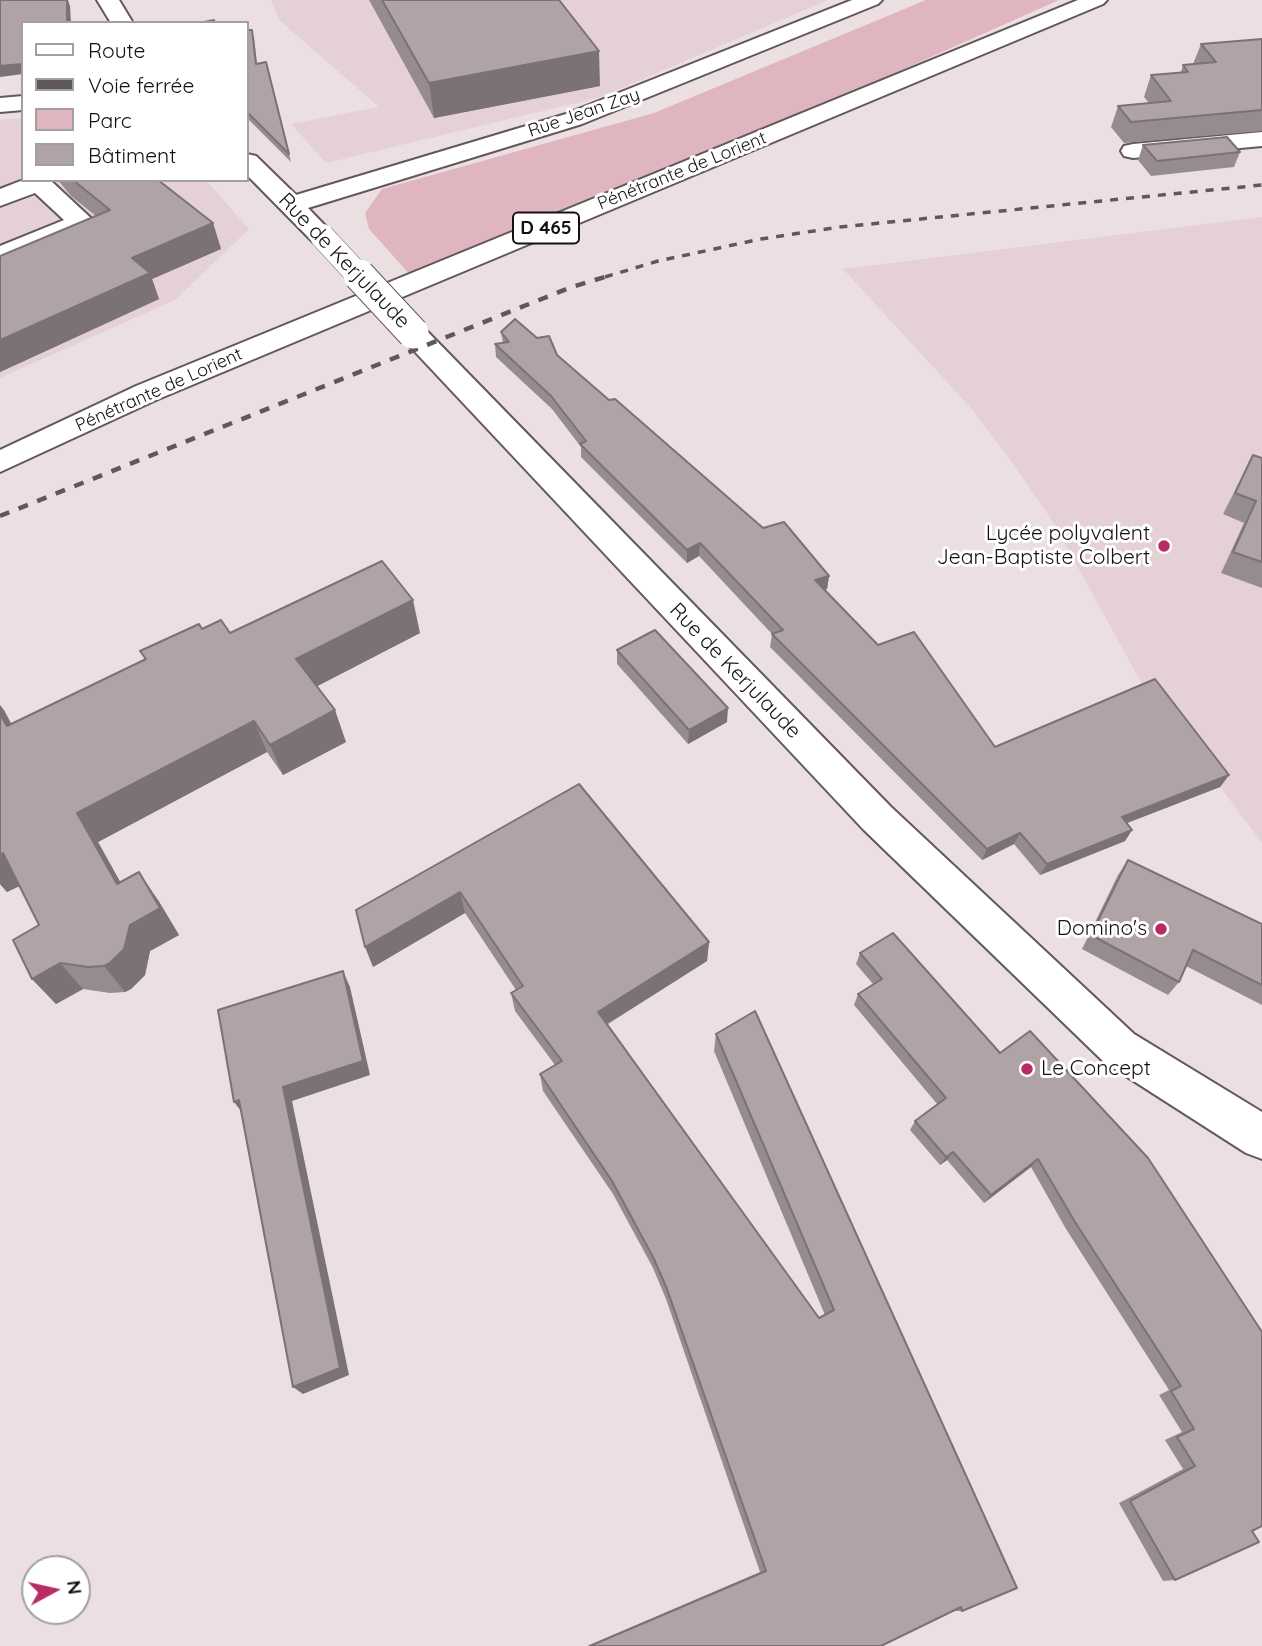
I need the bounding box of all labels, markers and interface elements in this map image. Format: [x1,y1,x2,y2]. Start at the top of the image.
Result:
legend [21,21,248,182]
text: Route [88,37,145,63]
text: Voie ferrée [88,72,194,98]
street label: Rue Jean Zay [525,84,643,142]
text: Parc [88,107,132,133]
street label: Pénétrante de Lorient [594,127,770,215]
text: Bâtiment [88,142,176,168]
street label: Rue de Kerjulaude [273,188,415,334]
road number: D 465 [513,212,579,244]
street label: Pénétrante de Lorient [72,343,246,437]
place label: Lycée polyvalent Jean-Baptiste Colbert [937,521,1150,571]
marker: Lycée polyvalent Jean-Baptiste Colbert [1156,538,1172,554]
street label: Rue de Kerjulaude [664,598,806,744]
place label: Domino's [1057,916,1147,942]
marker: Domino's [1153,921,1169,937]
place label: Le Concept [1041,1056,1151,1082]
marker: Le Concept [1019,1061,1035,1077]
north arrow [21,1555,91,1625]
text: N [62,1579,88,1596]

